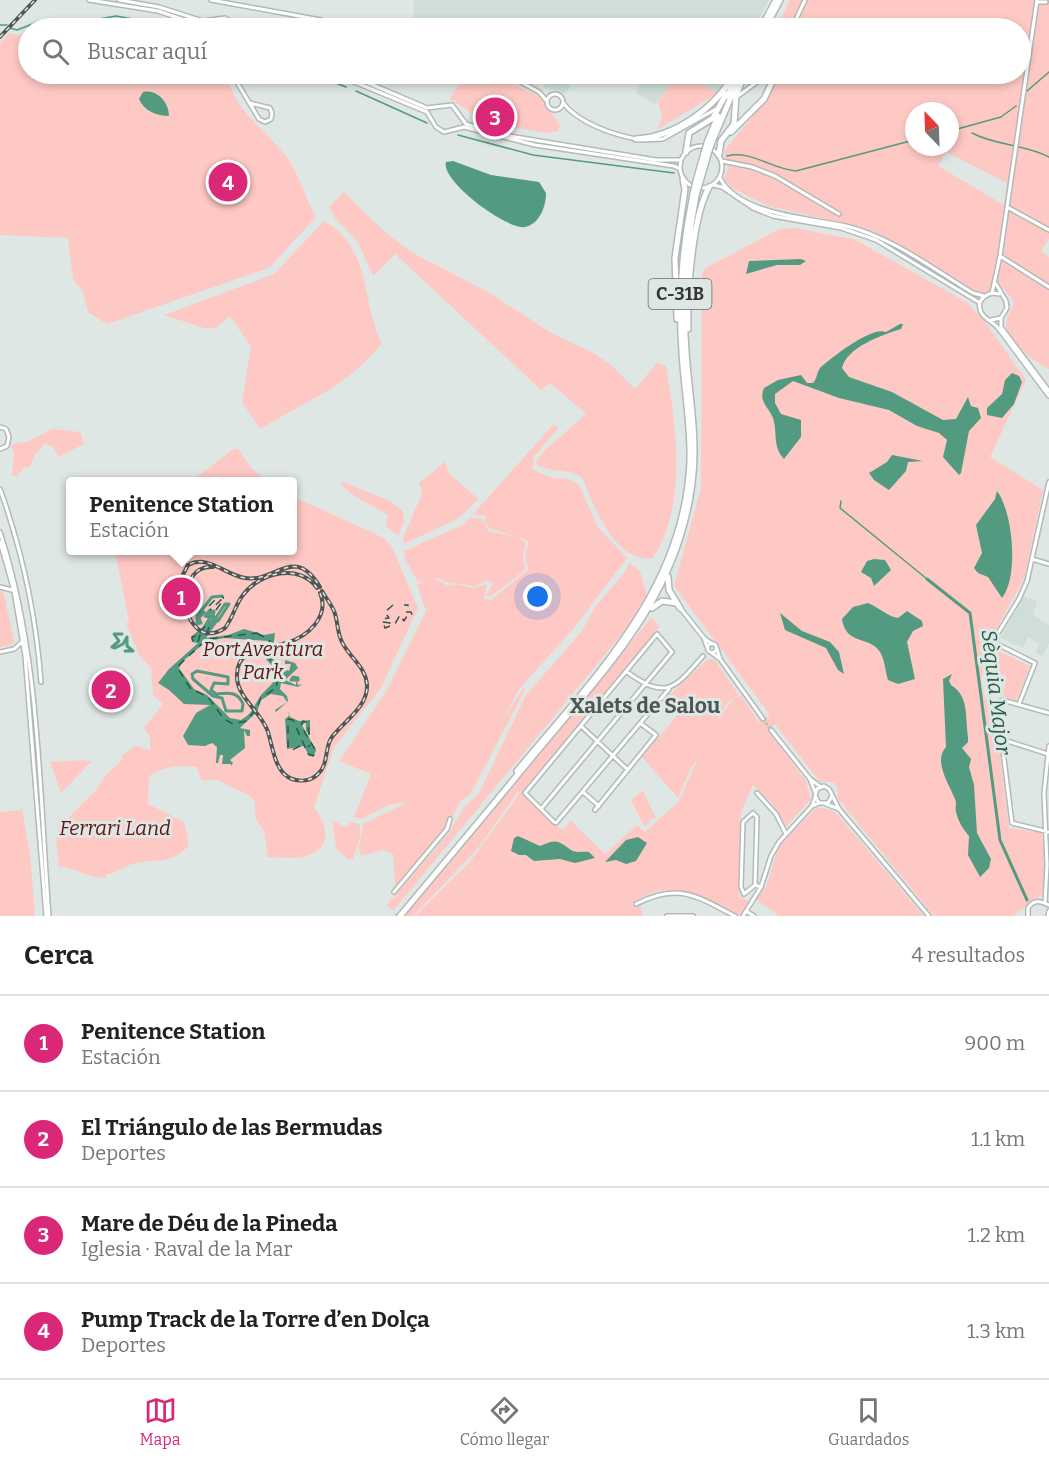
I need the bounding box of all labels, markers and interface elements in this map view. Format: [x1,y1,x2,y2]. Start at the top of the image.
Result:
search box [18,18,1031,84]
icon: search [39,35,72,68]
text: Buscar aquí [87,38,207,65]
pin: 3 [476,94,514,140]
north arrow [905,102,959,156]
pin: 4 [208,160,248,204]
road number: C-31B [648,279,712,309]
popup [66,477,297,555]
text: Penitence Station [89,491,274,518]
text: Estación [89,518,169,542]
pin: 1 [162,574,201,620]
your location [523,582,552,611]
water label: Sèquia Major [975,628,1017,757]
park label: PortAventura Park [203,637,323,684]
pin: 2 [92,668,130,712]
district label: Xalets de Salou [570,693,720,719]
park label: Ferrari Land [59,816,171,840]
text: Cerca [24,940,94,971]
text: 4 resultados [911,943,1025,967]
text: Penitence Station [81,1018,266,1045]
text: 1 [39,1031,48,1055]
text: 900 m [965,1031,1025,1055]
text: Estación [81,1045,161,1069]
text: El Triángulo de las Bermudas [81,1114,383,1141]
text: 2 [38,1127,49,1151]
text: 1.1 km [971,1127,1025,1151]
text: Deportes [81,1141,166,1165]
text: Mare de Déu de la Pineda [81,1210,337,1237]
text: 3 [38,1223,49,1247]
text: 1.2 km [967,1223,1025,1247]
text: Iglesia · Raval de la Mar [81,1237,292,1261]
text: Pump Track de la Torre d’en Dolça [81,1306,430,1333]
text: 4 [37,1319,50,1343]
text: 1.3 km [967,1319,1025,1343]
text: Deportes [81,1333,166,1357]
tab: Mapa [140,1394,181,1449]
tab: Cómo llegar [460,1394,549,1449]
tab: Guardados [828,1394,909,1449]

